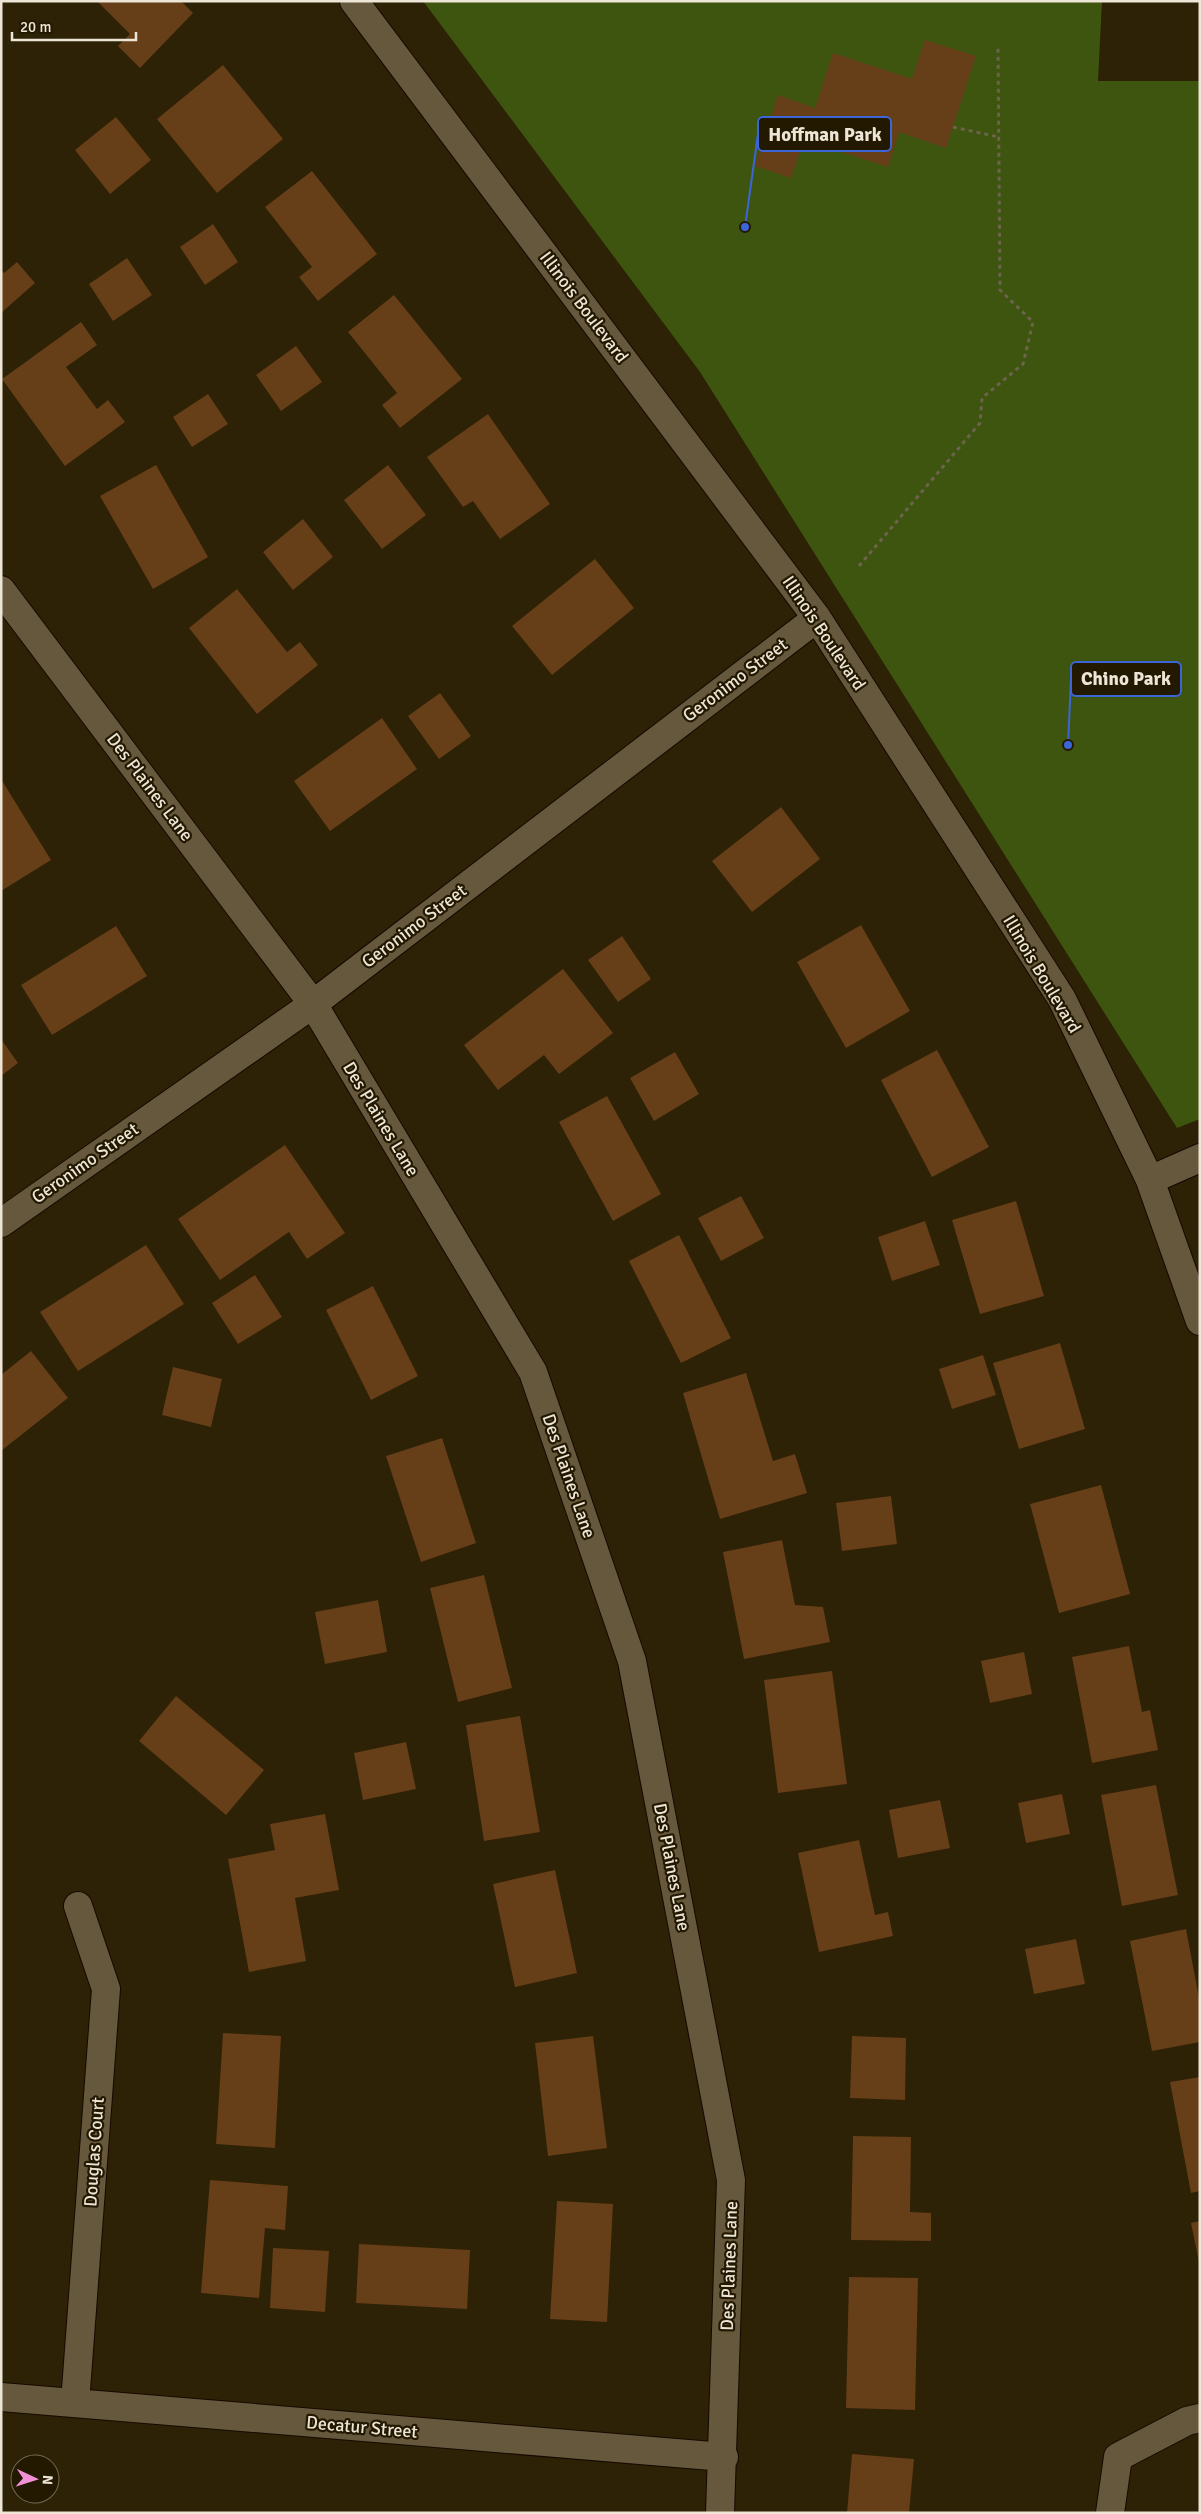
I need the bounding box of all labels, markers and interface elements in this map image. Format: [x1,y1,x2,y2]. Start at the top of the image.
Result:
scale bar [12,10,136,42]
text: 20 m [20,18,51,36]
callout: Hoffman Park [758,117,891,151]
text: Hoffman Park [768,123,882,147]
street label: Illinois Boulevard [535,247,633,367]
street label: Illinois Boulevard [778,571,870,695]
street label: Geronimo Street [678,633,792,727]
callout: Chino Park [1071,662,1181,696]
text: Chino Park [1081,667,1171,691]
street label: Des Plaines Lane [102,728,198,846]
street label: Geronimo Street [357,879,471,973]
street label: Illinois Boulevard [998,911,1086,1037]
street label: Des Plaines Lane [338,1058,424,1180]
street label: Geronimo Street [27,1118,143,1208]
street label: Des Plaines Lane [537,1411,601,1541]
street label: Des Plaines Lane [649,1801,695,1933]
street label: Douglas Court [79,2096,109,2208]
street label: Des Plaines Lane [716,2201,742,2331]
street label: Decatur Street [305,2411,419,2443]
north arrow [10,2454,60,2504]
text: N [39,2474,56,2485]

